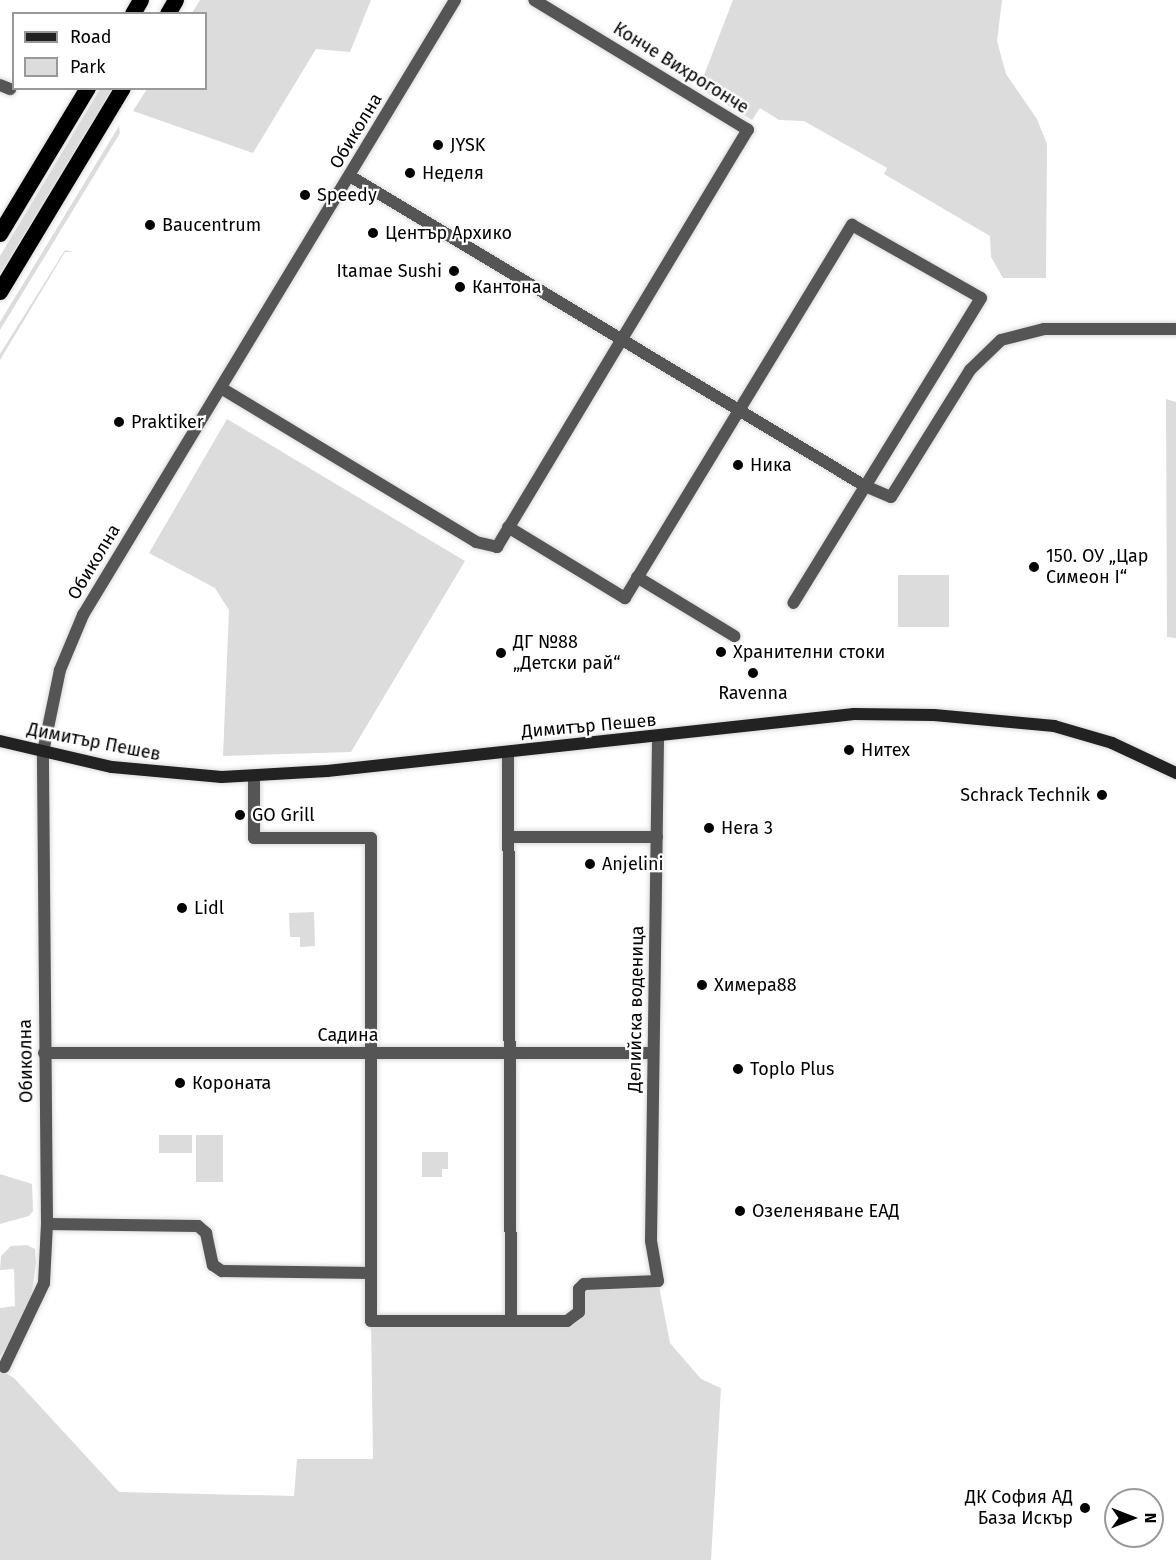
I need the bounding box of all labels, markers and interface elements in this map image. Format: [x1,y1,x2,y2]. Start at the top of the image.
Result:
legend [12,12,207,90]
street label: Конче Вихрогонче [609,18,753,118]
text: Road [70,26,112,48]
text: Park [70,56,105,78]
street label: Обиколна [325,89,387,173]
place label: JYSK [450,134,485,156]
marker: JYSK [431,138,445,152]
place label: Неделя [422,162,484,184]
marker: Неделя [403,166,417,180]
place label: Speedy [317,184,377,206]
marker: Speedy [298,188,312,202]
place label: Baucentrum [162,214,261,236]
marker: Baucentrum [143,218,157,232]
place label: Център Архико [385,222,512,244]
marker: Център Архико [366,226,380,240]
place label: Itamae Sushi [336,260,442,282]
marker: Itamae Sushi [447,264,461,278]
place label: Кантона [472,276,542,298]
marker: Кантона [453,280,467,294]
place label: Praktiker [131,411,204,433]
marker: Praktiker [112,415,126,429]
place label: Ника [750,454,792,476]
marker: Ника [731,458,745,472]
street label: Обиколна [63,520,125,604]
place label: 150. ОУ „Цар Симеон I“ [1046,546,1148,588]
marker: 150. ОУ „Цар Симеон I“ [1027,560,1041,574]
place label: ДГ №88 „Детски рай“ [513,632,621,674]
place label: Хранителни стоки [733,641,885,663]
marker: Хранителни стоки [714,645,728,659]
marker: ДГ №88 „Детски рай“ [494,646,508,660]
marker: Ravenna [746,666,760,680]
place label: Ravenna [718,682,788,704]
street label: Димитър Пешев [521,709,657,743]
street label: Димитър Пешев [25,718,163,766]
place label: Нитех [861,739,910,761]
marker: Нитех [842,743,856,757]
place label: Schrack Technik [960,784,1090,806]
marker: Schrack Technik [1095,788,1109,802]
place label: GO Grill [252,804,315,826]
marker: GO Grill [233,808,247,822]
place label: Hera 3 [721,817,773,839]
marker: Hera 3 [702,821,716,835]
place label: Anjelini [602,853,664,875]
marker: Anjelini [583,857,597,871]
place label: Lidl [194,897,224,919]
marker: Lidl [175,901,189,915]
street label: Делийска воденица [624,925,648,1093]
place label: Химера88 [714,974,797,996]
marker: Химера88 [695,978,709,992]
street label: Обиколна [14,1019,38,1103]
street label: Садина [317,1024,379,1046]
place label: Toplo Plus [750,1058,834,1080]
marker: Toplo Plus [731,1062,745,1076]
place label: Короната [192,1072,271,1094]
marker: Короната [173,1076,187,1090]
place label: Озеленяване ЕАД [752,1200,900,1222]
marker: Озеленяване ЕАД [733,1204,747,1218]
place label: ДК София АД База Искър [965,1487,1073,1530]
north arrow [1104,1488,1164,1548]
marker: ДК София АД База Искър [1078,1501,1092,1515]
text: N [1141,1513,1160,1523]

